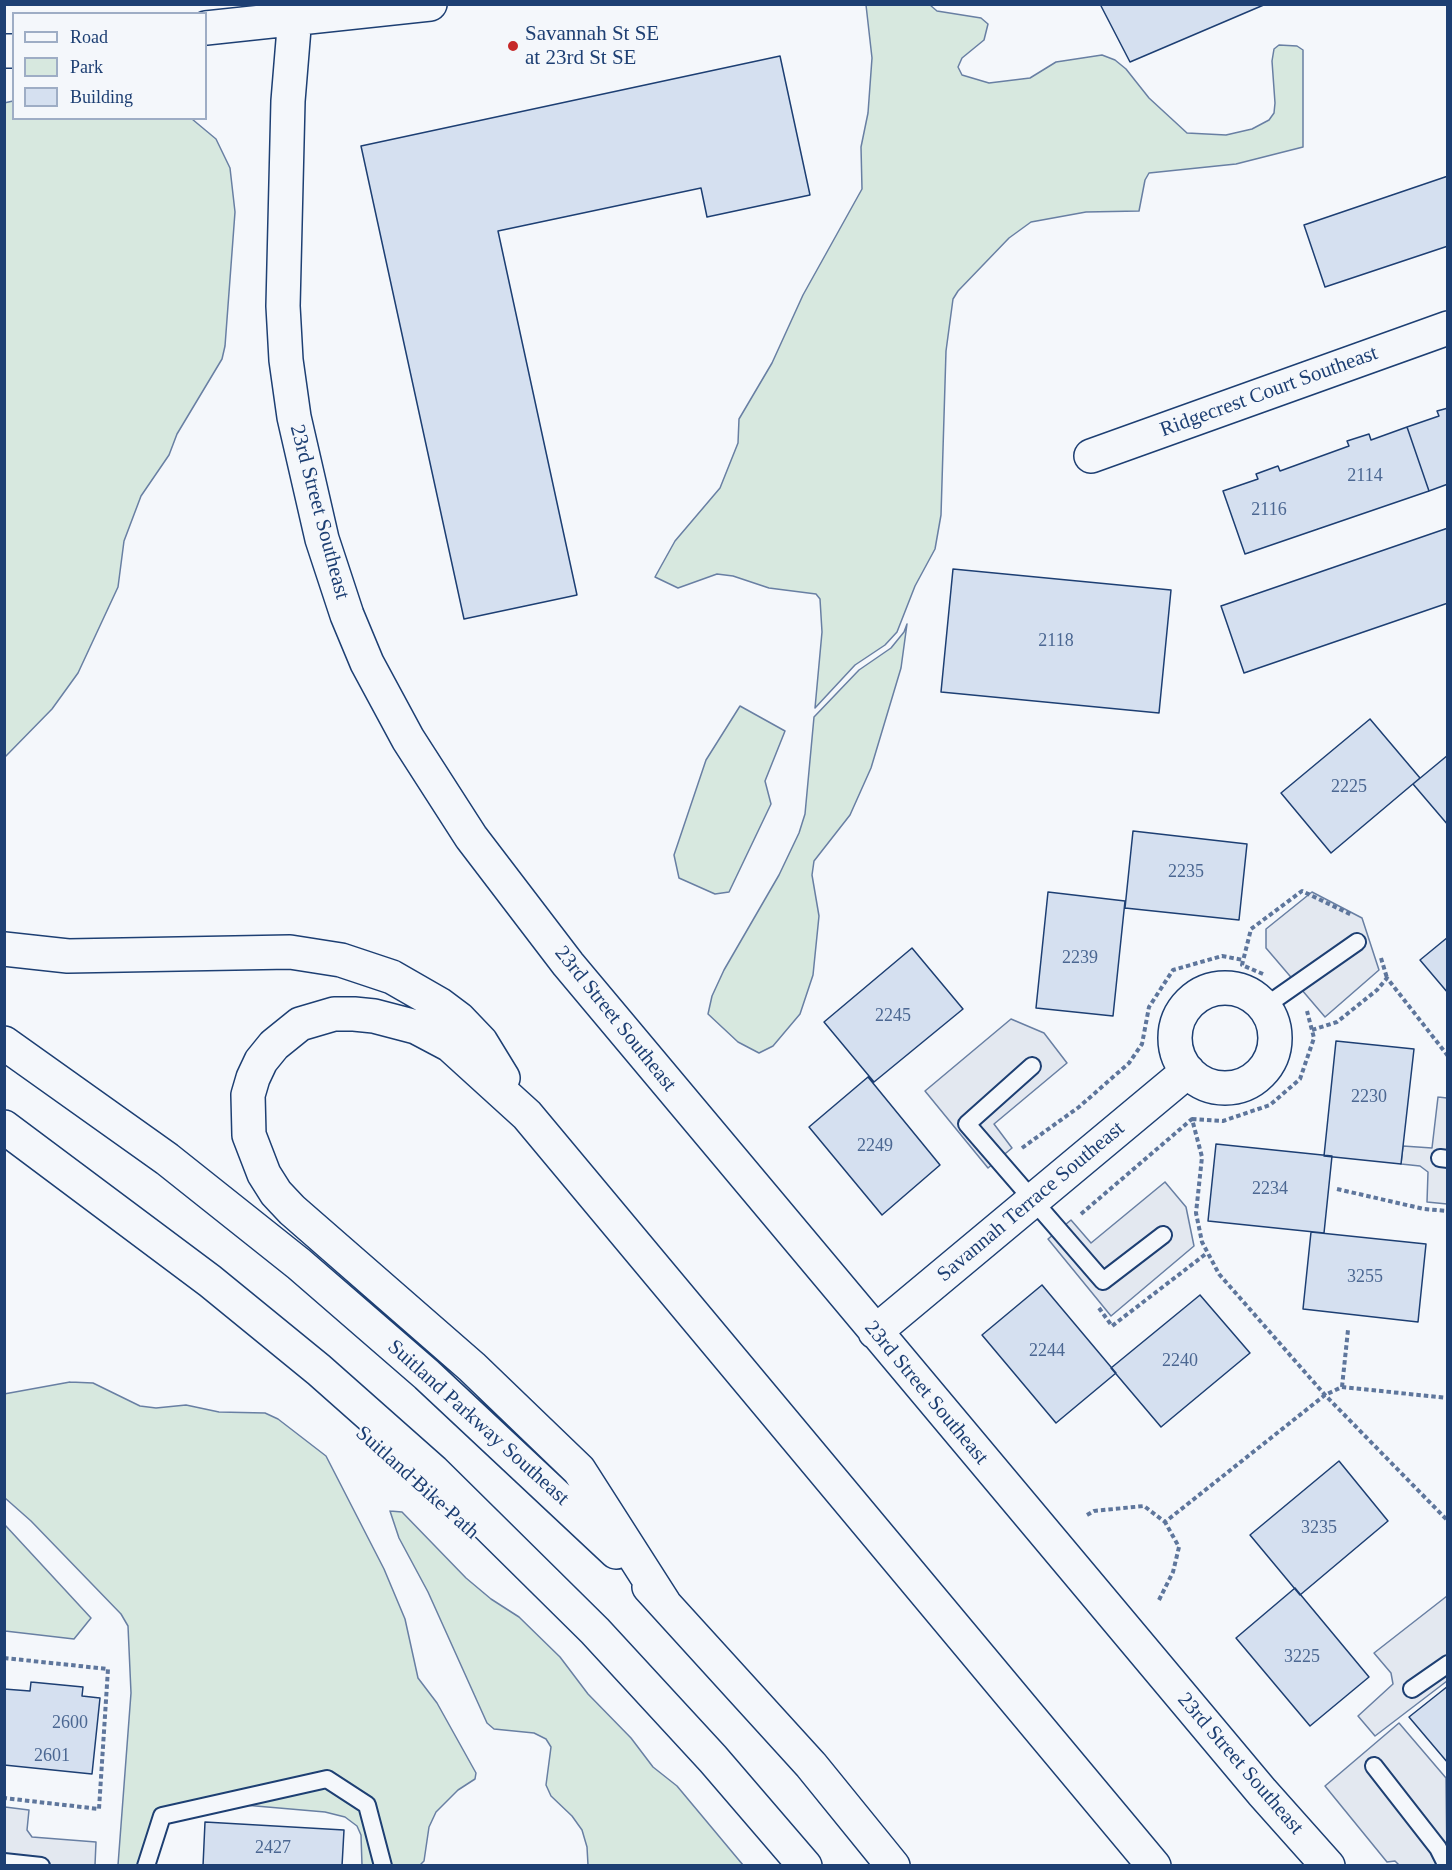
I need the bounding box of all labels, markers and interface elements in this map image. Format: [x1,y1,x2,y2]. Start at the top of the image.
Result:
legend [12,12,207,120]
place label: Savannah St SE at 23rd St SE [525,21,659,71]
text: Road [70,27,108,47]
marker: Savannah St SE at 23rd St SE [506,39,520,53]
text: Park [70,57,103,77]
text: Building [70,87,133,107]
street label: Ridgecrest Court Southeast [1157,341,1381,443]
street label: 23rd Street Southeast [284,422,354,602]
house number: 2114 [1347,465,1383,487]
house number: 2116 [1251,499,1287,521]
house number: 2118 [1038,630,1074,652]
house number: 2225 [1331,776,1367,798]
house number: 2235 [1168,861,1204,883]
street label: 23rd Street Southeast [549,941,681,1097]
house number: 2239 [1062,947,1098,969]
house number: 2245 [875,1005,911,1027]
house number: 2230 [1351,1086,1387,1108]
street label: Savannah Terrace Southeast [932,1116,1130,1288]
house number: 2249 [857,1135,893,1157]
house number: 2234 [1252,1178,1288,1200]
house number: 3255 [1347,1266,1383,1288]
street label: 23rd Street Southeast [859,1316,993,1470]
street label: Suitland Parkway Southeast [382,1335,574,1511]
house number: 2244 [1029,1340,1065,1362]
house number: 2240 [1162,1350,1198,1372]
street label: Suitland Bike Path [350,1421,484,1545]
house number: 3235 [1301,1517,1337,1539]
house number: 3225 [1284,1646,1320,1668]
street label: 23rd Street Southeast [1172,1688,1308,1840]
house number: 2600 [52,1712,88,1734]
house number: 2601 [34,1745,70,1767]
house number: 2427 [255,1837,291,1859]

